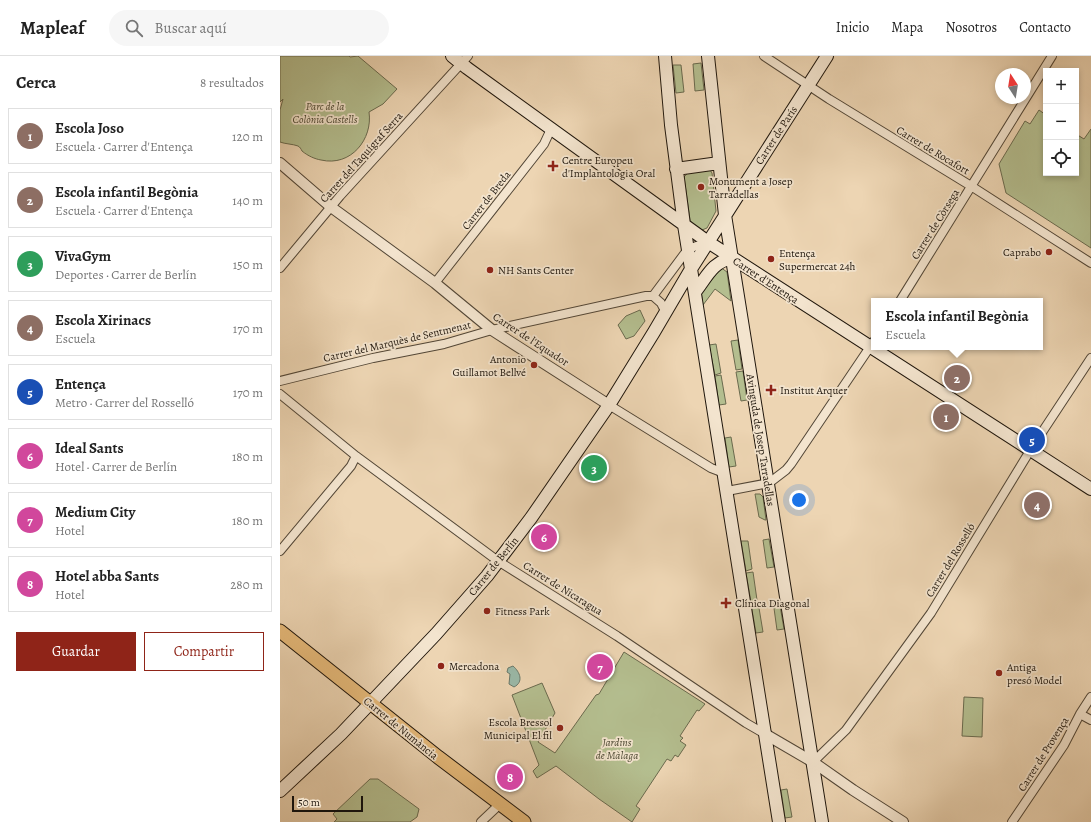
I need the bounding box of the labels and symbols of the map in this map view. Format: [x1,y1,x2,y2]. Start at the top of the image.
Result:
north arrow [995,68,1031,104]
park label: Parc de la Colònia Castells [293,99,358,127]
street label: Carrer de París [752,103,801,168]
street label: Carrer del Taquígraf Serra [317,108,407,206]
street label: Carrer de Rocafort [893,123,972,178]
place label: Centre Europeu d'Implantologia Oral [562,153,656,181]
marker: Centre Europeu d'Implantologia Oral [547,160,559,172]
street label: Carrer de Breda [459,167,515,233]
place label: Monument a Josep Tarradellas [709,174,793,202]
marker: Monument a Josep Tarradellas [696,182,706,192]
street label: Carrer de Còrsega [908,185,964,262]
place label: Caprabo [1003,245,1042,260]
place label: Entença Supermercat 24h [779,246,856,274]
marker: Caprabo [1044,247,1054,257]
street label: Carrer d'Entença [730,253,802,308]
marker: Entença Supermercat 24h [766,254,776,264]
place label: NH Sants Center [498,263,574,278]
marker: NH Sants Center [485,265,495,275]
street label: Carrer de l'Equador [490,309,572,370]
street label: Carrer del Marquès de Sentmenat [322,317,473,366]
place label: Antonio Guillamot Bellvé [452,352,527,380]
marker: Antonio Guillamot Bellvé [529,360,539,370]
pin: 2 [944,363,970,393]
street label: Avinguda de Josep Tarradellas [742,372,778,507]
place label: Institut Arquer [780,383,848,398]
marker: Institut Arquer [765,384,777,396]
pin: 1 [933,402,959,432]
pin: 5 [1019,425,1045,455]
pin: 3 [581,453,607,483]
your location [789,490,809,510]
pin: 4 [1024,490,1050,520]
street label: Carrer del Rosselló [922,520,979,600]
pin: 6 [531,522,557,552]
street label: Carrer de Berlín [465,534,522,599]
street label: Carrer de Nicaragua [520,558,606,619]
place label: Clínica Diagonal [735,596,810,611]
marker: Clínica Diagonal [720,597,732,609]
place label: Fitness Park [495,604,550,619]
marker: Fitness Park [482,606,492,616]
pin: 7 [587,652,613,682]
place label: Mercadona [449,659,500,674]
place label: Antiga presó Model [1006,660,1062,688]
marker: Mercadona [436,661,446,671]
marker: Antiga presó Model [994,668,1004,678]
street label: Carrer de Numància [360,694,442,764]
street label: Carrer de Provença [1014,713,1073,794]
place label: Escola Bressol Municipal El fil [484,715,552,743]
marker: Escola Bressol Municipal El fil [555,723,565,733]
park label: Jardins de Màlaga [596,735,638,763]
pin: 8 [497,762,523,792]
scale bar [292,794,363,813]

